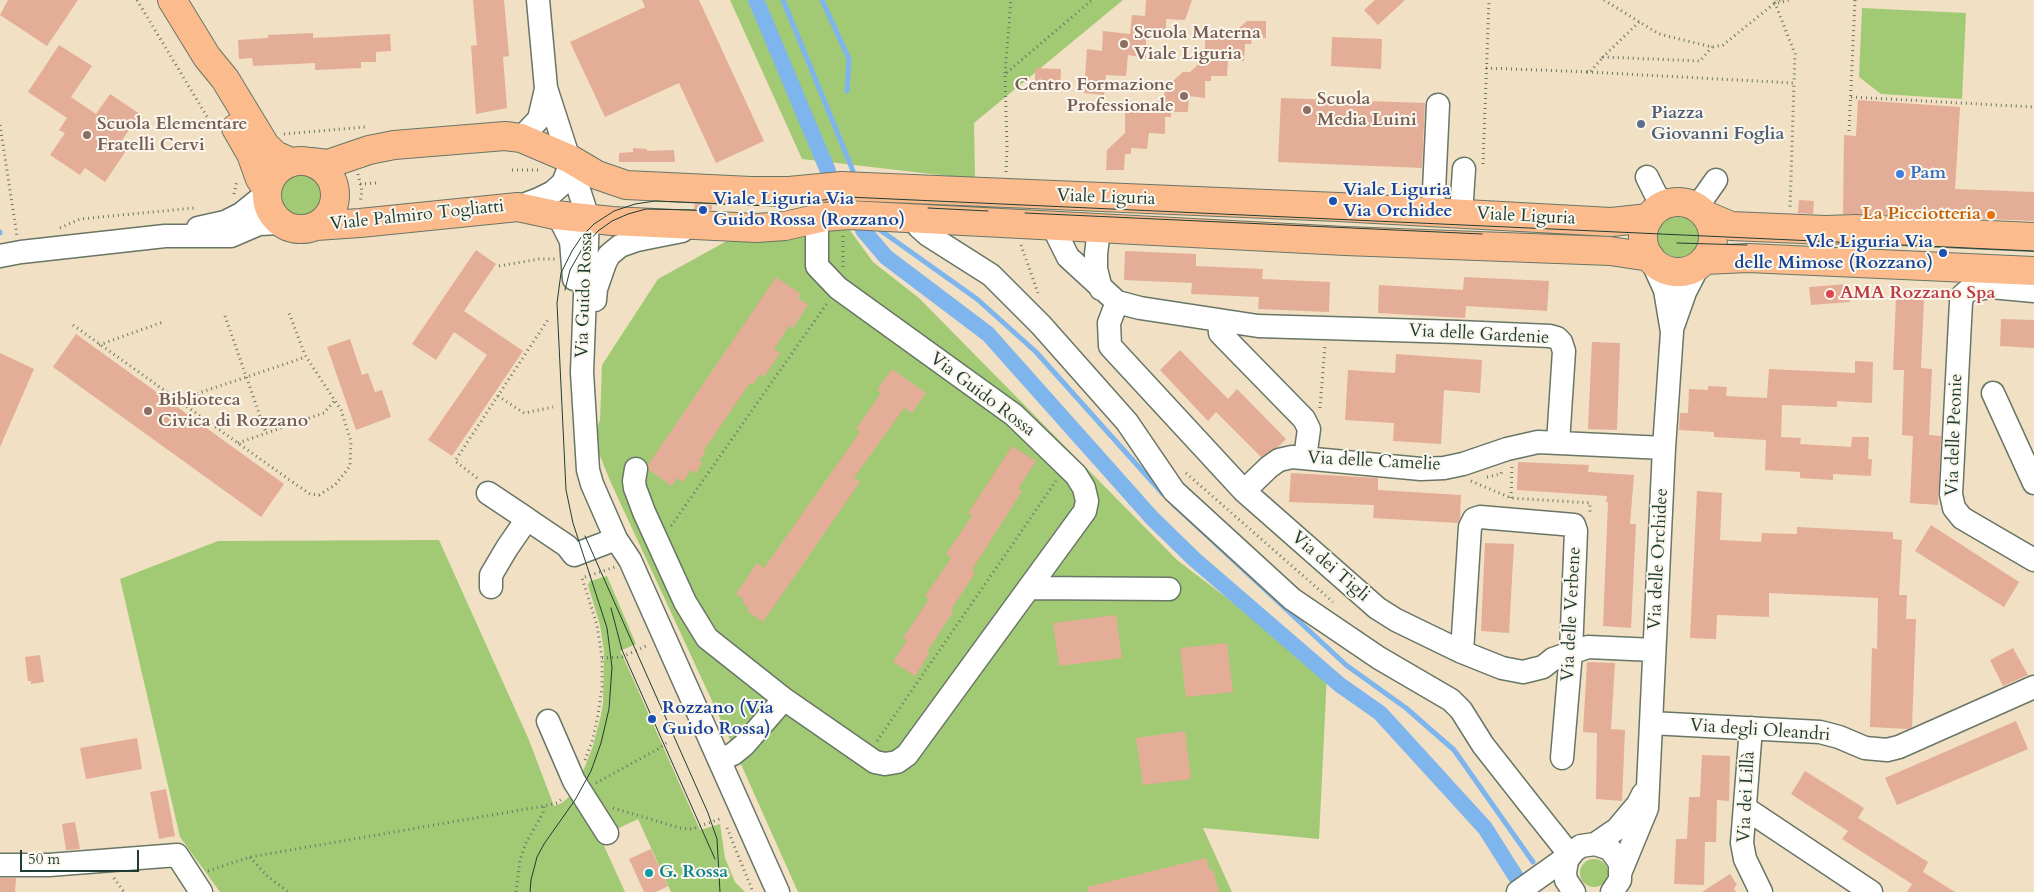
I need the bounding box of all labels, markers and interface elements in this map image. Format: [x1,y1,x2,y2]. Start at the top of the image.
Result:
place label: Scuola Materna Viale Liguria [1134,23,1261,66]
marker: Scuola Materna Viale Liguria [1118,38,1130,50]
place label: Centro Formazione Professionale [1015,75,1174,118]
place label: Scuola Media Luini [1317,89,1417,132]
marker: Centro Formazione Professionale [1178,90,1190,102]
place label: Piazza Giovanni Foglia [1651,103,1784,146]
marker: Scuola Media Luini [1301,104,1313,116]
place label: Scuola Elementare Fratelli Cervi [97,114,247,156]
marker: Piazza Giovanni Foglia [1635,118,1647,130]
marker: Scuola Elementare Fratelli Cervi [81,129,93,141]
place label: Pam [1910,163,1946,185]
marker: Pam [1894,168,1906,180]
place label: Viale Liguria Via Orchidee [1343,180,1452,222]
street label: Viale Liguria [1056,185,1156,211]
place label: Viale Liguria Via Guido Rossa (Rozzano) [713,189,905,232]
marker: Viale Liguria Via Orchidee [1327,195,1339,207]
street label: Viale Palmiro Togliatti [329,196,505,236]
marker: Viale Liguria Via Guido Rossa (Rozzano) [697,204,709,216]
street label: Viale Liguria [1476,204,1576,230]
place label: La Picciotteria [1862,204,1981,226]
marker: La Picciotteria [1985,209,1997,221]
street label: Via Guido Rossa [572,232,598,358]
place label: V.le Liguria Via delle Mimose (Rozzano) [1734,232,1933,274]
marker: V.le Liguria Via delle Mimose (Rozzano) [1937,247,1949,259]
place label: AMA Rozzano Spa [1840,283,1995,305]
marker: AMA Rozzano Spa [1824,288,1836,300]
street label: Via delle Gardenie [1408,321,1550,349]
street label: Via Guido Rossa [925,348,1039,442]
street label: Via delle Peonie [1942,373,1968,497]
place label: Biblioteca Civica di Rozzano [158,390,308,432]
marker: Biblioteca Civica di Rozzano [142,405,154,417]
street label: Via delle Camelie [1307,448,1441,476]
street label: Via delle Orchidee [1644,488,1674,630]
street label: Via dei Tigli [1286,527,1374,607]
street label: Via delle Verbene [1558,546,1586,682]
place label: Rozzano (Via Guido Rossa) [662,698,774,741]
marker: Rozzano (Via Guido Rossa) [646,713,658,725]
street label: Via degli Oleandri [1689,715,1831,747]
street label: Via dei Lillà [1734,751,1760,843]
scale bar [22,840,141,872]
text: 50 m [28,849,60,869]
place label: G. Rossa [659,862,728,884]
marker: G. Rossa [643,867,655,879]

